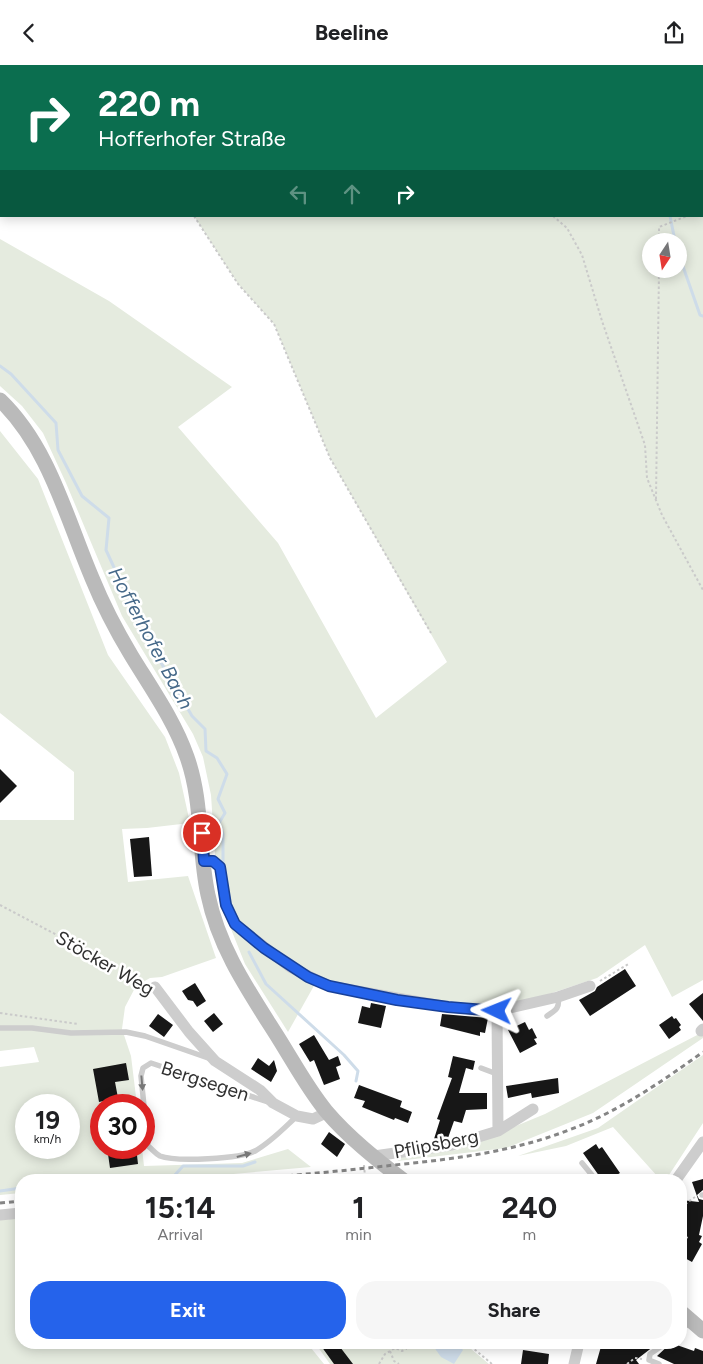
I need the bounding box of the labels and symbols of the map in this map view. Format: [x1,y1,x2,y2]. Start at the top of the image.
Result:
north arrow [642,233,688,277]
water label: Hofferhofer Bach [103,563,199,713]
pin [181,812,223,854]
street label: Stöcker Weg [52,926,158,1000]
position arrow [470,984,522,1036]
street label: Bergsegen [158,1056,252,1106]
one-way arrow [139,1076,147,1092]
speed limit sign: 30 [90,1094,155,1159]
street label: Pflipsberg [392,1125,480,1163]
one-way arrow [237,1150,252,1158]

